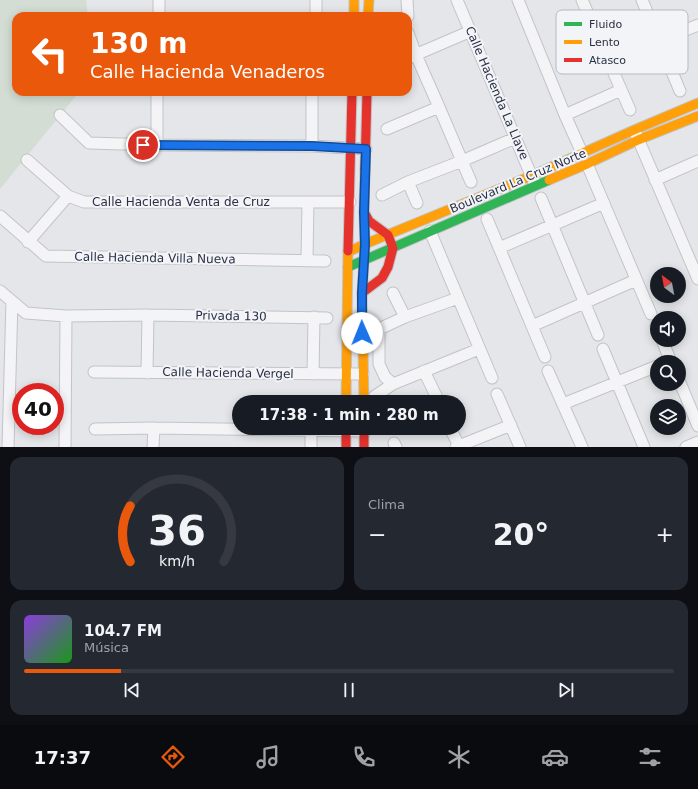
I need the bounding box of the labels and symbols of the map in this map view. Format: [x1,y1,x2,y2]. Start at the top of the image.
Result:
legend [556,10,688,74]
text: Fluido [589,18,622,31]
street label: Calle Hacienda La Llave [463,24,531,162]
text: Lento [589,36,620,49]
text: Atasco [589,54,626,67]
pin [126,128,160,162]
street label: Boulevard La Cruz Norte [448,146,588,216]
street label: Calle Hacienda Venta de Cruz [92,195,270,209]
street label: Calle Hacienda Villa Nueva [74,250,236,266]
north arrow [650,267,686,303]
street label: Privada 130 [195,308,267,324]
position arrow [341,312,383,354]
street label: Calle Hacienda Vergel [162,365,294,381]
speed limit sign: 40 [12,383,64,435]

